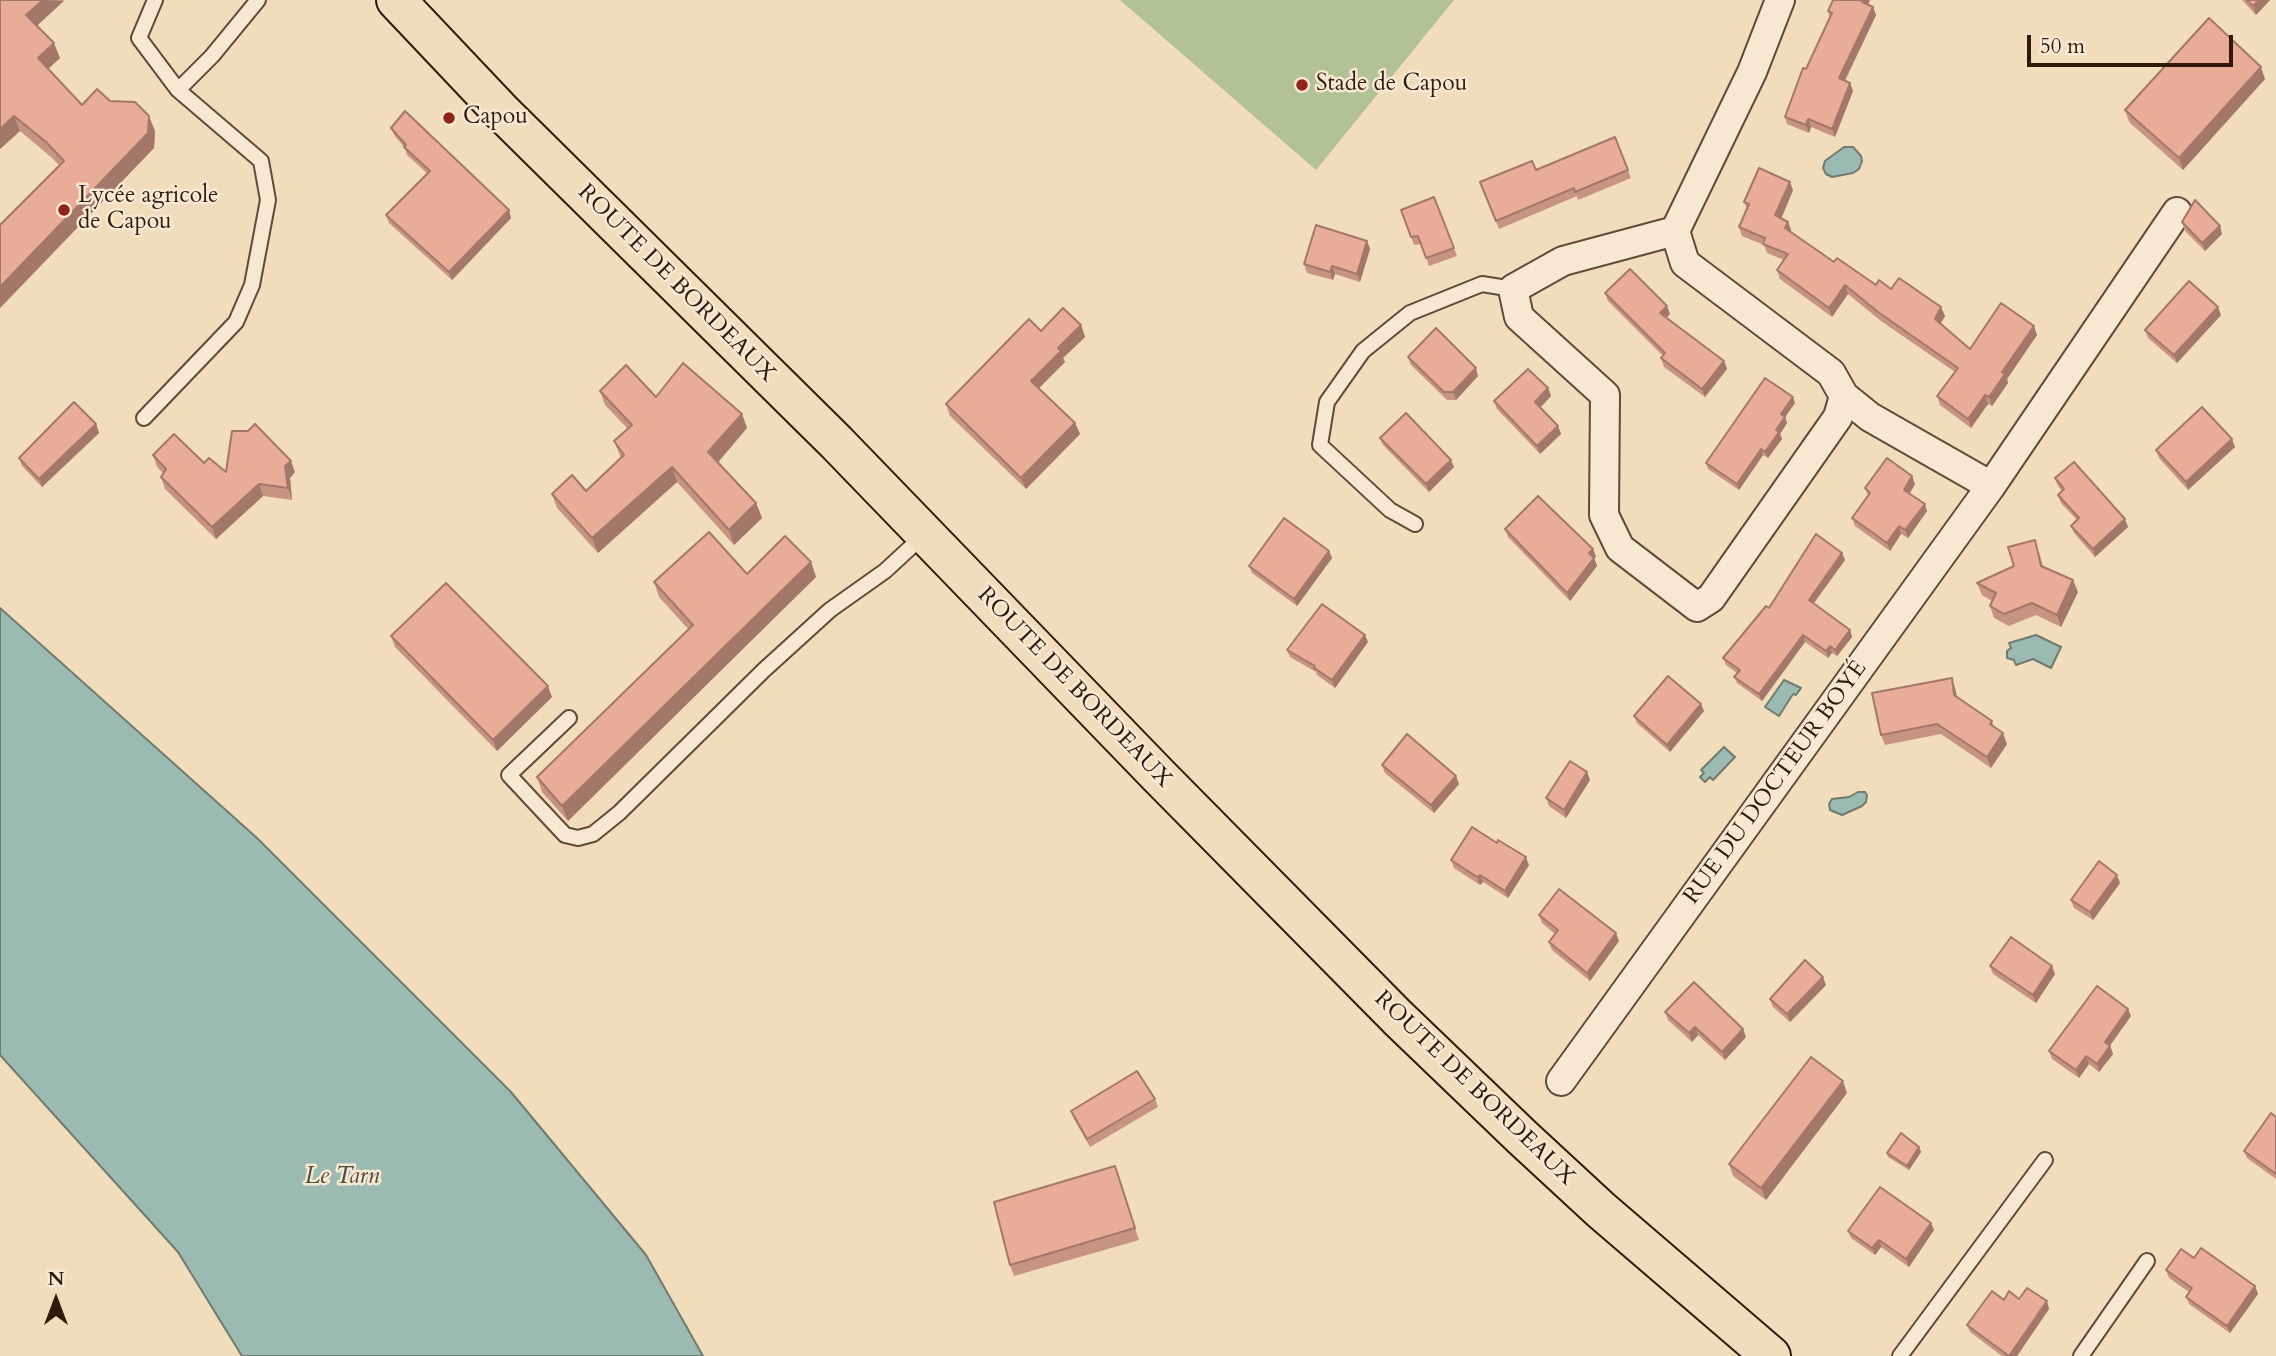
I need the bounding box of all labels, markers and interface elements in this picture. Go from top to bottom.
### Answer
scale bar [2031,21,2238,65]
text: 50 m [2040,32,2085,61]
place label: Stade de Capou [1316,71,1467,99]
marker: Stade de Capou [1294,77,1310,93]
place label: Capou [463,104,528,132]
marker: Capou [441,110,457,126]
street label: ROUTE DE BORDEAUX [571,179,781,389]
place label: Lycée agricole de Capou [78,183,219,237]
marker: Lycée agricole de Capou [56,202,72,218]
street label: ROUTE DE BORDEAUX [971,582,1177,794]
street label: RUE DU DOCTEUR BOYÉ [1679,656,1873,910]
street label: ROUTE DE BORDEAUX [1368,986,1580,1192]
water label: Le Tarn [305,1163,379,1191]
north arrow [21,1265,91,1335]
text: N [48,1266,64,1292]

